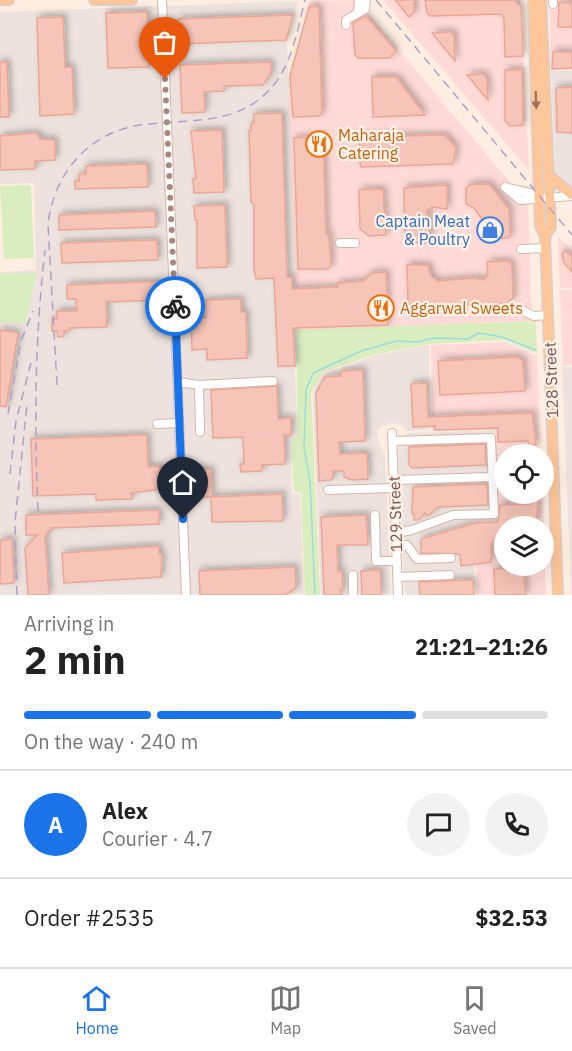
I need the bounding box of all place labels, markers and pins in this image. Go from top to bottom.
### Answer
pin [139,17,190,79]
place label: Maharaja Catering [338,125,405,163]
restaurant icon: Maharaja Catering [304,129,334,159]
place label: Captain Meat & Poultry [375,211,470,249]
shop icon: Captain Meat & Poultry [475,215,505,245]
restaurant icon: Aggarwal Sweets [366,293,396,323]
place label: Aggarwal Sweets [400,298,523,318]
pin [157,457,208,519]

